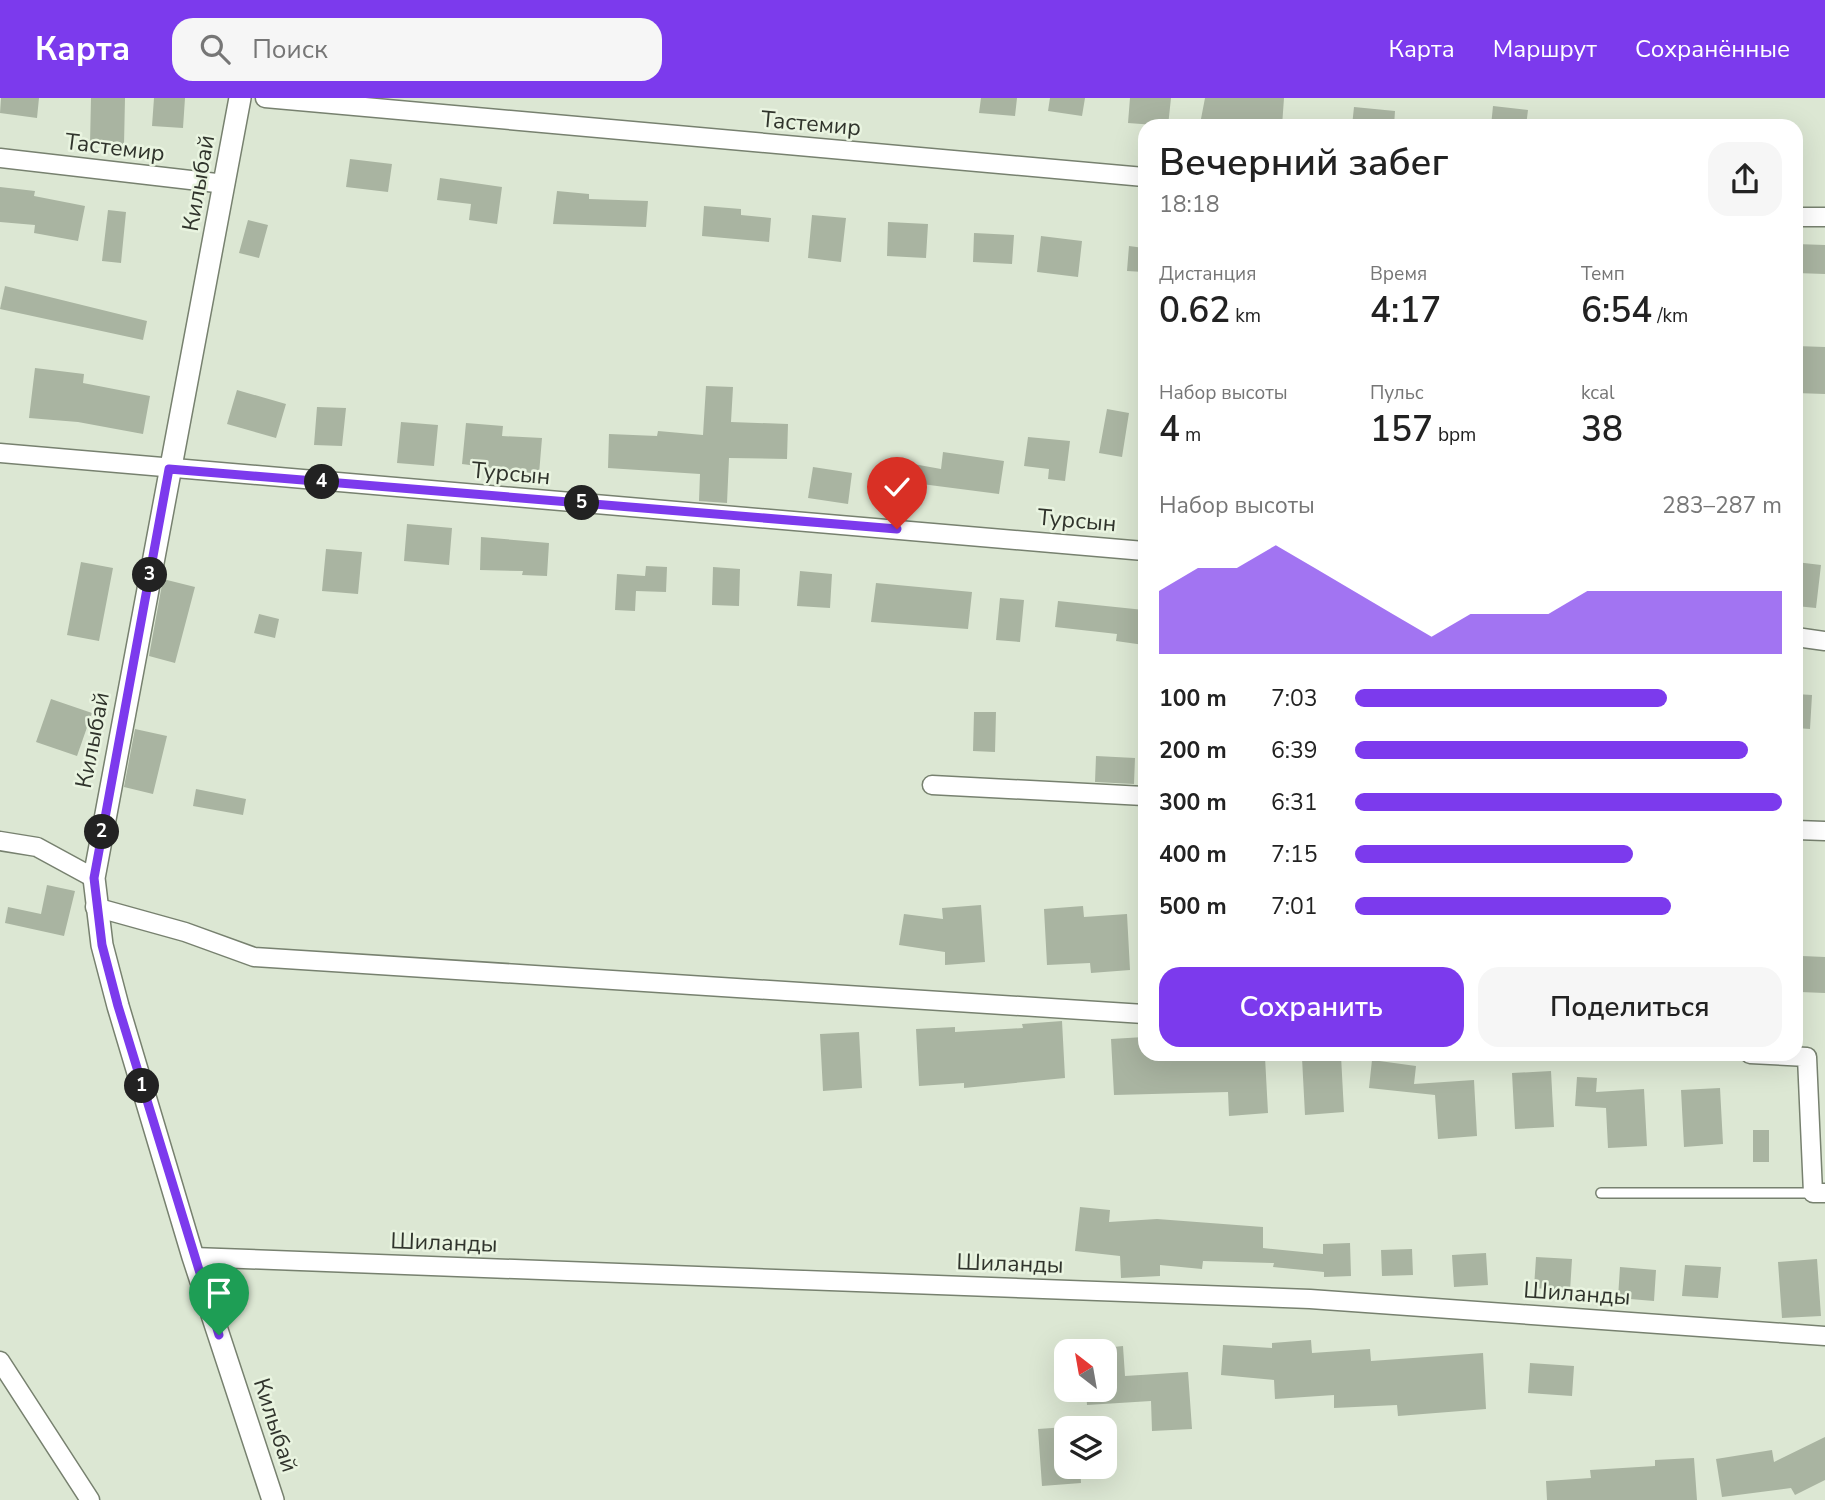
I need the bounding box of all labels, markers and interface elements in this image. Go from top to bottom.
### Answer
search box [172,18,662,81]
text: Карта [35,27,130,72]
icon: search [196,30,234,68]
text: Поиск [252,32,328,67]
text: Карта [1389,33,1455,65]
text: Маршрут [1493,33,1597,65]
text: Сохранённые [1635,33,1790,65]
street label: Тастемир [760,104,862,143]
street label: Тастемир [63,126,167,169]
street label: Килыбай [175,133,222,234]
text: Вечерний забег [1159,137,1448,188]
button: share [1708,142,1782,216]
text: 18:18 [1159,189,1219,220]
text: Дистанция [1159,261,1256,287]
text: Время [1370,261,1427,287]
text: Темп [1581,261,1625,287]
text: 0.62 [1159,287,1230,334]
text: 4:17 [1370,287,1441,334]
text: 6:54 [1581,287,1652,334]
text: km [1230,303,1261,329]
text: /km [1652,303,1688,329]
text: Набор высоты [1159,380,1288,406]
text: Пульс [1370,380,1424,406]
text: kcal [1581,380,1615,406]
text: 4 [1159,406,1180,453]
text: 157 [1370,406,1433,453]
text: 38 [1581,406,1623,453]
text: m [1180,422,1201,448]
text: bpm [1433,422,1476,448]
street label: Турсын [470,455,552,492]
pin [867,457,927,529]
pin: 4 [304,464,340,500]
text: 4 [316,468,327,494]
icon: check [878,468,916,506]
pin: 5 [564,486,600,520]
text: 5 [576,489,587,515]
text: Набор высоты [1159,490,1315,521]
text: 283–287 m [1662,490,1782,521]
street label: Турсын [1036,502,1118,539]
pin: 3 [132,558,168,592]
text: 3 [144,561,155,587]
text: 100 m [1159,683,1227,714]
text: 7:03 [1271,683,1318,714]
street label: Килыбай [68,690,117,791]
text: 200 m [1159,735,1227,766]
text: 6:39 [1271,735,1318,766]
text: 300 m [1159,787,1227,818]
text: 6:31 [1271,787,1318,818]
pin: 2 [84,814,119,850]
text: 2 [96,818,107,844]
text: 400 m [1159,839,1227,870]
text: 7:15 [1271,839,1318,870]
text: 500 m [1159,891,1227,922]
text: 7:01 [1271,891,1318,922]
button: Сохранить [1159,967,1464,1047]
button: Поделиться [1478,967,1782,1047]
pin: 1 [124,1068,160,1104]
text: 1 [136,1072,147,1098]
street label: Шиланды [390,1225,498,1260]
street label: Шиланды [956,1246,1064,1281]
pin [189,1263,249,1335]
icon: arrive [200,1274,238,1312]
street label: Шиланды [1522,1274,1632,1313]
north arrow [1054,1339,1116,1402]
map controls [1054,1339,1117,1479]
street label: Килыбай [246,1374,305,1476]
button: layers [1054,1416,1117,1479]

